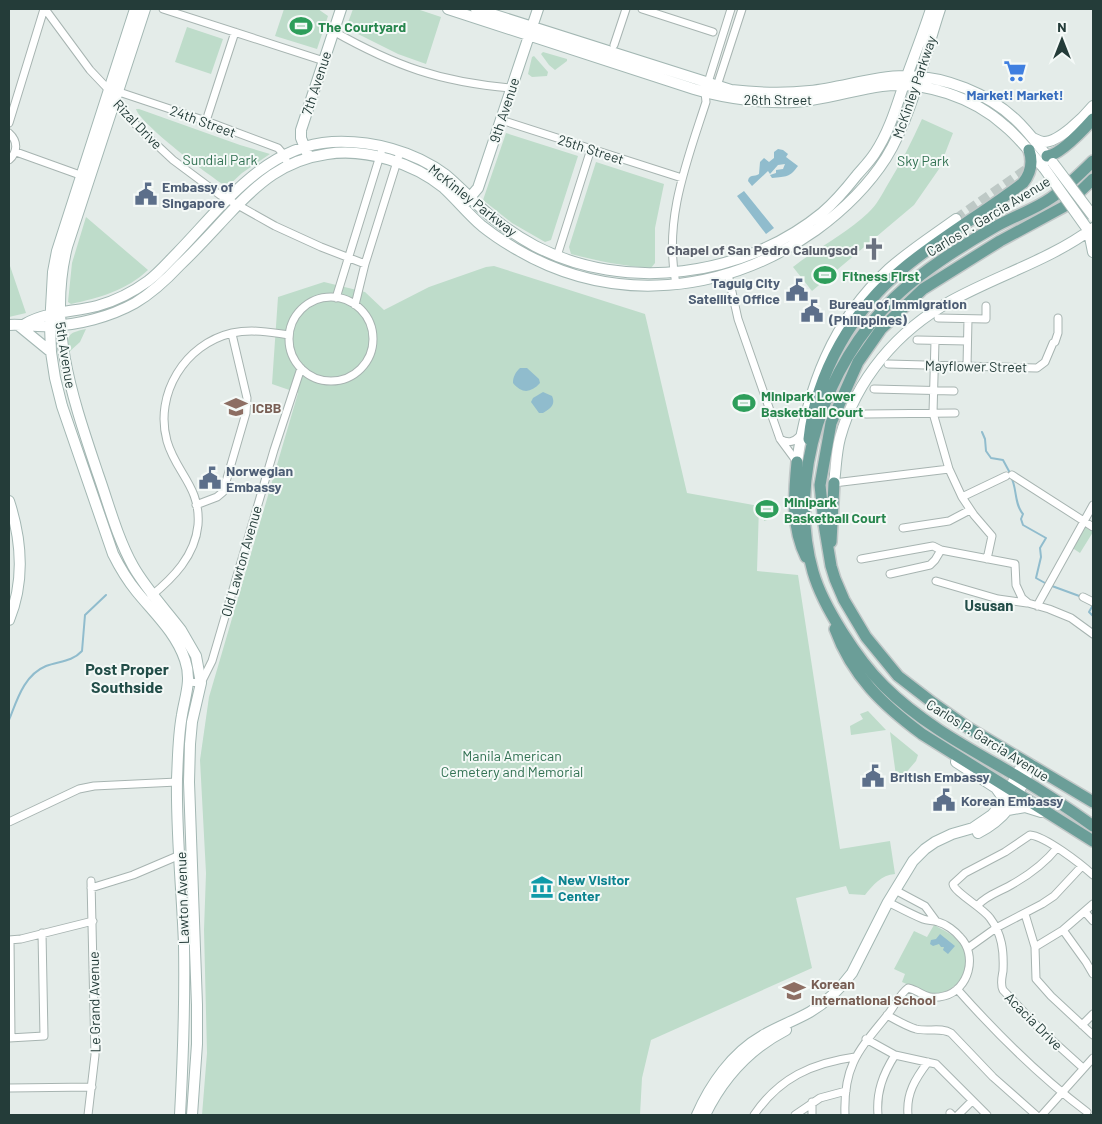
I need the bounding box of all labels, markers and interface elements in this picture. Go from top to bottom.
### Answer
sports icon: The Courtyard [288,13,314,39]
north arrow [1037,15,1087,65]
place label: The Courtyard [318,18,406,35]
text: N [1057,18,1067,35]
street label: McKinley Parkway [888,33,940,141]
street label: 7th Avenue [298,49,334,117]
supermarket icon: Market! Market! [1002,58,1028,84]
street label: 9th Avenue [486,75,522,145]
place label: Market! Market! [966,86,1064,103]
street label: 26th Street [744,91,812,108]
street label: Rizal Drive [110,96,166,152]
street label: 24th Street [168,101,238,141]
street label: 25th Street [556,130,626,168]
park label: Sundial Park [182,151,258,168]
park label: Sky Park [897,152,949,169]
street label: McKinley Parkway [425,160,521,240]
street label: Carlos P. Garcia Avenue [923,172,1053,260]
place label: Embassy of Singapore [162,178,234,211]
public building icon: Embassy of Singapore [133,181,159,207]
church icon: Chapel of San Pedro Calungsod [861,236,887,262]
place label: Chapel of San Pedro Calungsod [666,241,858,258]
sports icon: Fitness First [812,262,838,288]
place label: Fitness First [842,267,920,284]
place label: Taguig City Satellite Office [688,274,780,307]
public building icon: Taguig City Satellite Office [784,277,810,303]
place label: Bureau of Immigration (Philippines) [828,295,967,328]
public building icon: Bureau of Immigration (Philippines) [799,298,825,324]
street label: 5th Avenue [52,321,80,389]
street label: Mayflower Street [925,357,1027,375]
place label: Minipark Lower Basketball Court [761,387,863,420]
sports icon: Minipark Lower Basketball Court [731,390,757,416]
school or university icon: ICBB [223,394,249,420]
place label: ICBB [252,399,282,416]
place label: Norwegian Embassy [226,462,293,495]
public building icon: Norwegian Embassy [197,465,223,491]
place label: Minipark Basketball Court [784,493,886,526]
sports icon: Minipark Basketball Court [754,496,780,522]
street label: Old Lawton Avenue [217,503,265,619]
district label: Ususan [965,596,1013,614]
district label: Post Proper Southside [85,659,169,696]
street label: Carlos P. Garcia Avenue [924,695,1052,785]
park label: Manila American Cemetery and Memorial [441,747,583,780]
public building icon: British Embassy [860,763,886,789]
place label: British Embassy [890,768,990,785]
public building icon: Korean Embassy [931,787,957,813]
place label: Korean Embassy [961,792,1063,809]
street label: Lawton Avenue [172,851,192,945]
place label: New Visitor Center [558,871,630,904]
museum icon: New Visitor Center [529,874,555,900]
street label: Le Grand Avenue [85,951,103,1053]
place label: Korean International School [811,975,936,1008]
school or university icon: Korean International School [781,978,807,1004]
street label: Acacia Drive [1002,989,1066,1053]

